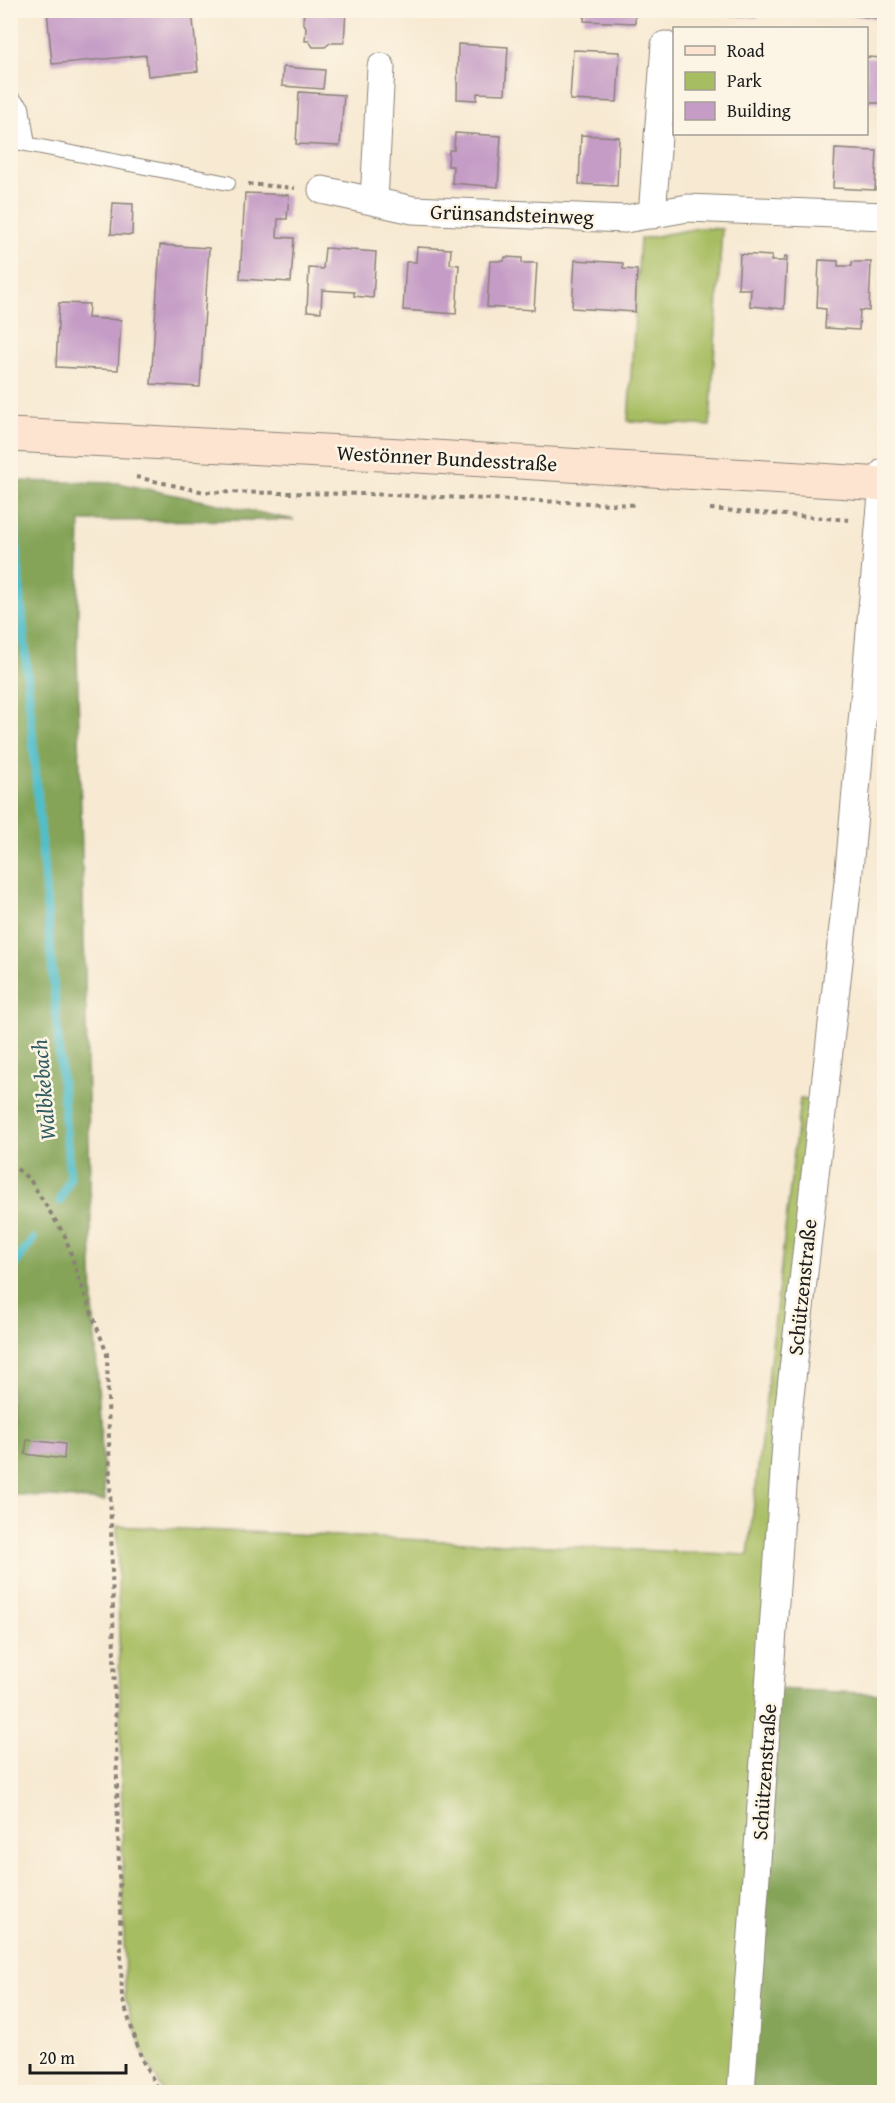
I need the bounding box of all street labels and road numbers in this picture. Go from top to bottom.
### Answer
street label: Grünsandsteinweg [430,196,595,232]
street label: Westönner Bundesstraße [336,437,558,479]
street label: Schützenstraße [779,1217,825,1357]
street label: Schützenstraße [744,1702,784,1841]

